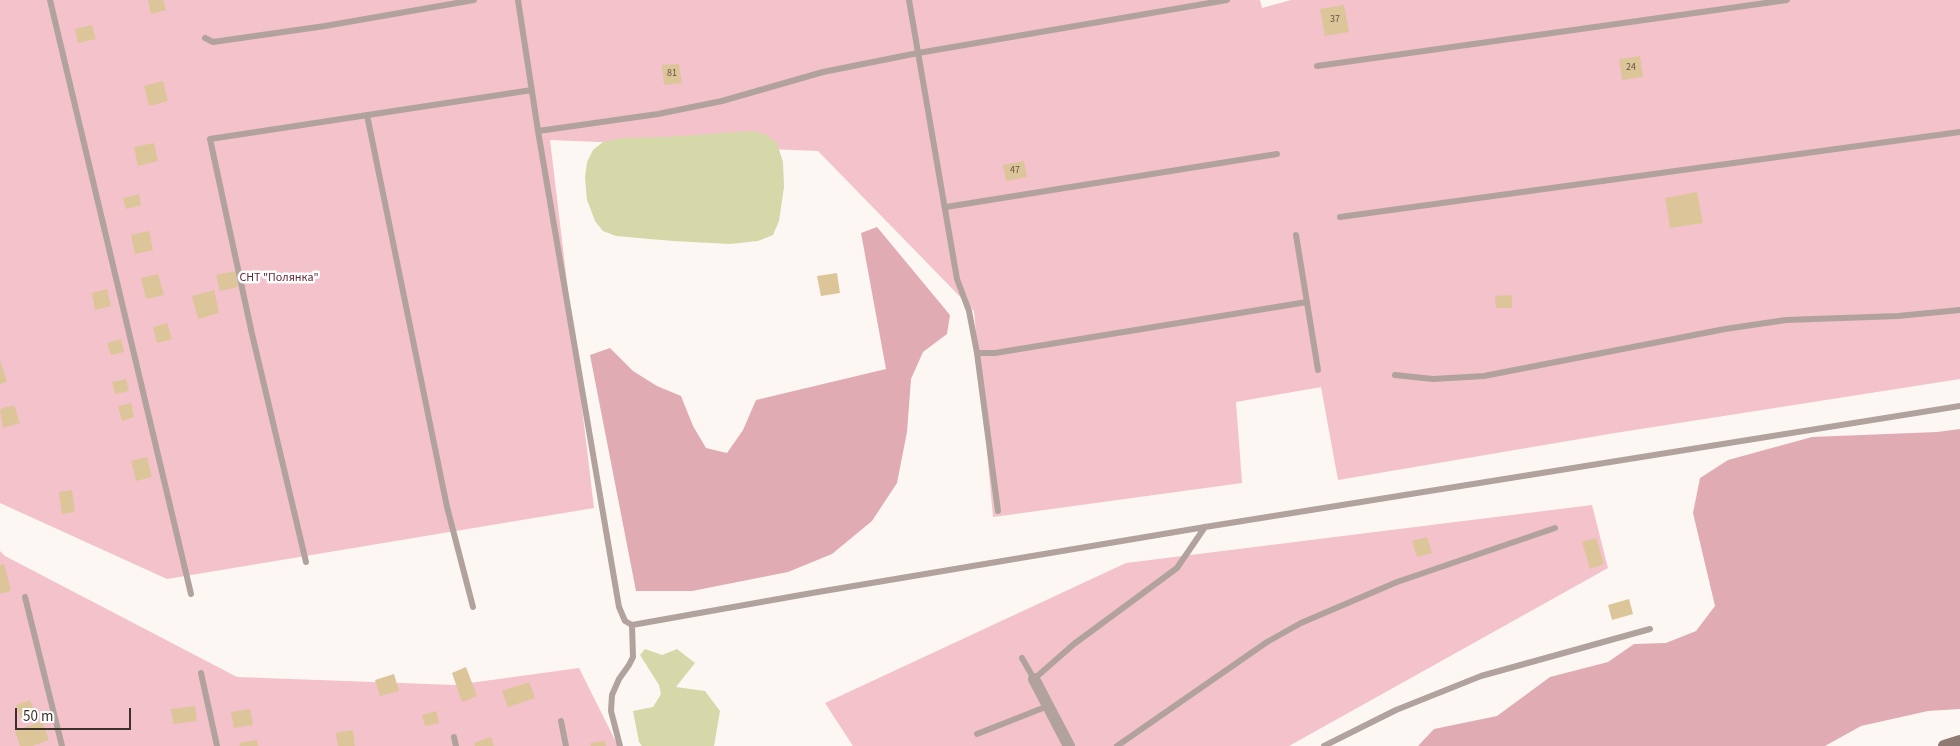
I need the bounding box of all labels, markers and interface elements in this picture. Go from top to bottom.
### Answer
house number: 37 [1330,14,1340,26]
house number: 24 [1626,62,1636,74]
house number: 81 [667,68,677,80]
house number: 47 [1010,165,1020,177]
park label: СНТ "Полянка" [239,271,319,285]
scale bar [18,698,134,730]
text: 50 m [23,706,53,727]

